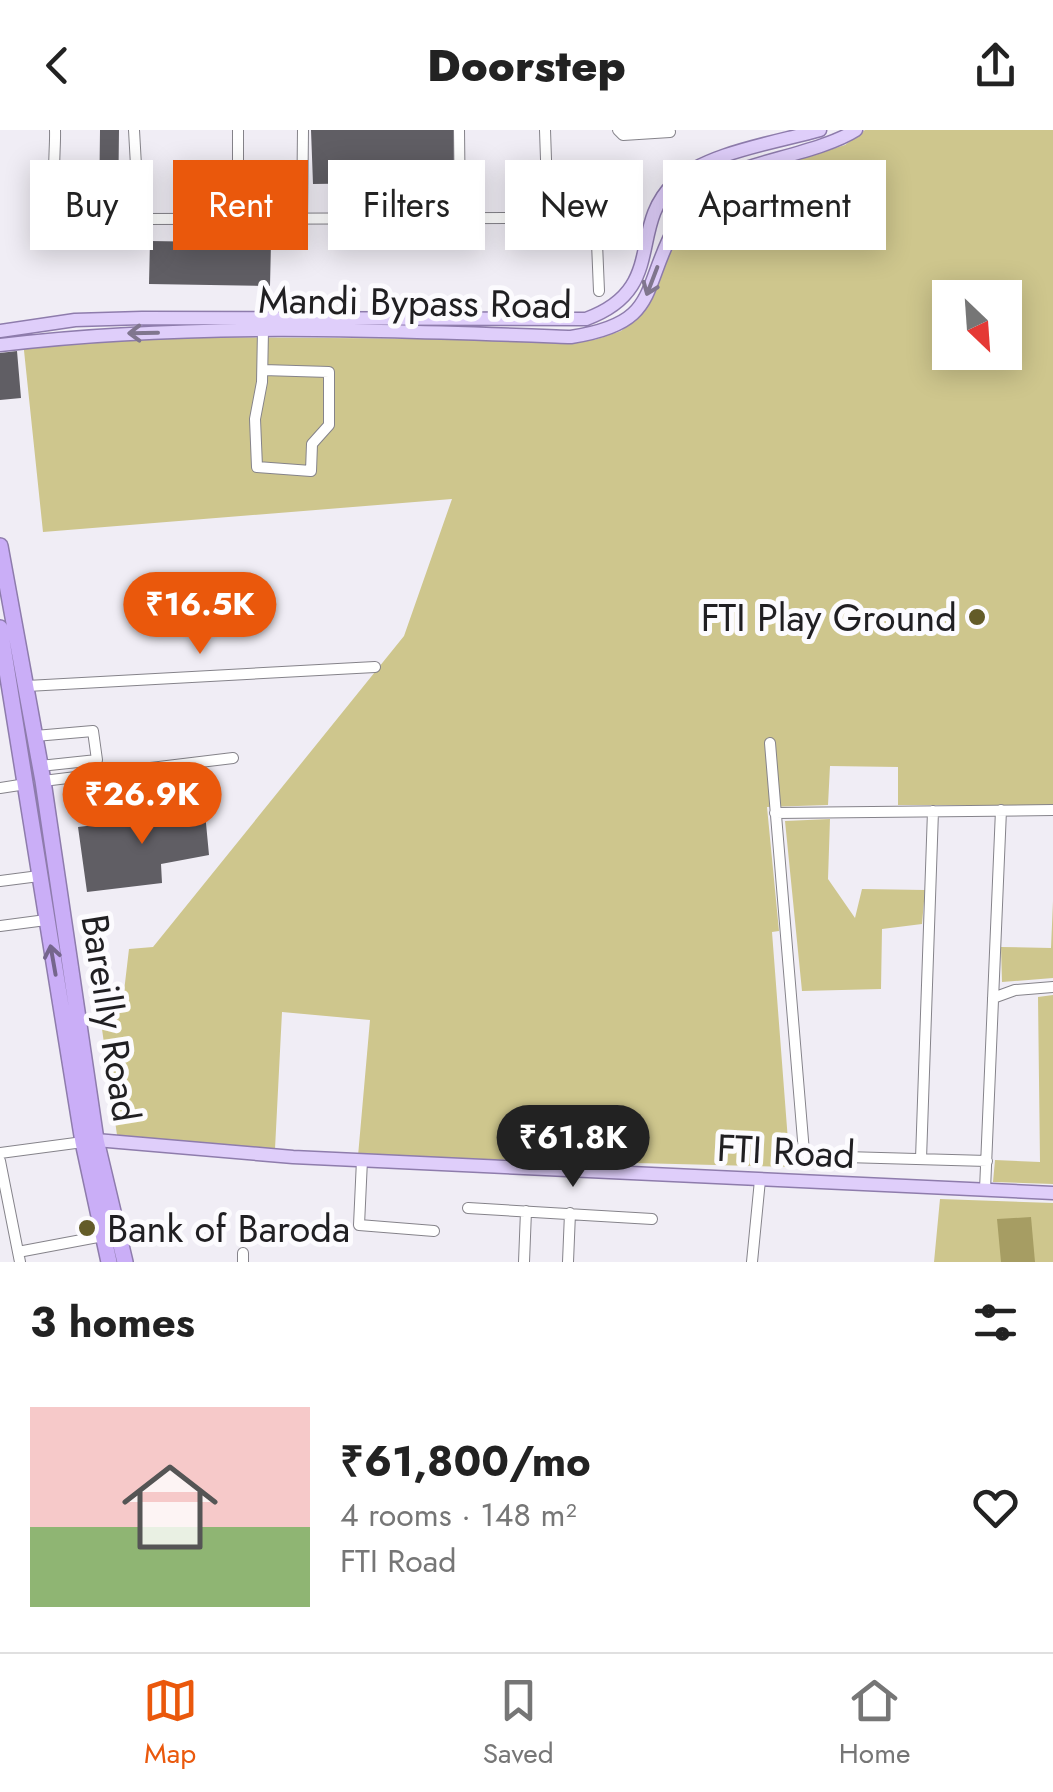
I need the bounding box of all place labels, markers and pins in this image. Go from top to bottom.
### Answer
pin: ₹16.5K [119,572,281,657]
place label: FTI Play Ground [701,590,957,645]
marker: FTI Play Ground [966,606,988,628]
pin: ₹26.9K [61,762,223,847]
pin: ₹61.8K [492,1105,654,1190]
place label: Bank of Baroda [107,1201,350,1256]
marker: Bank of Baroda [76,1217,98,1239]

